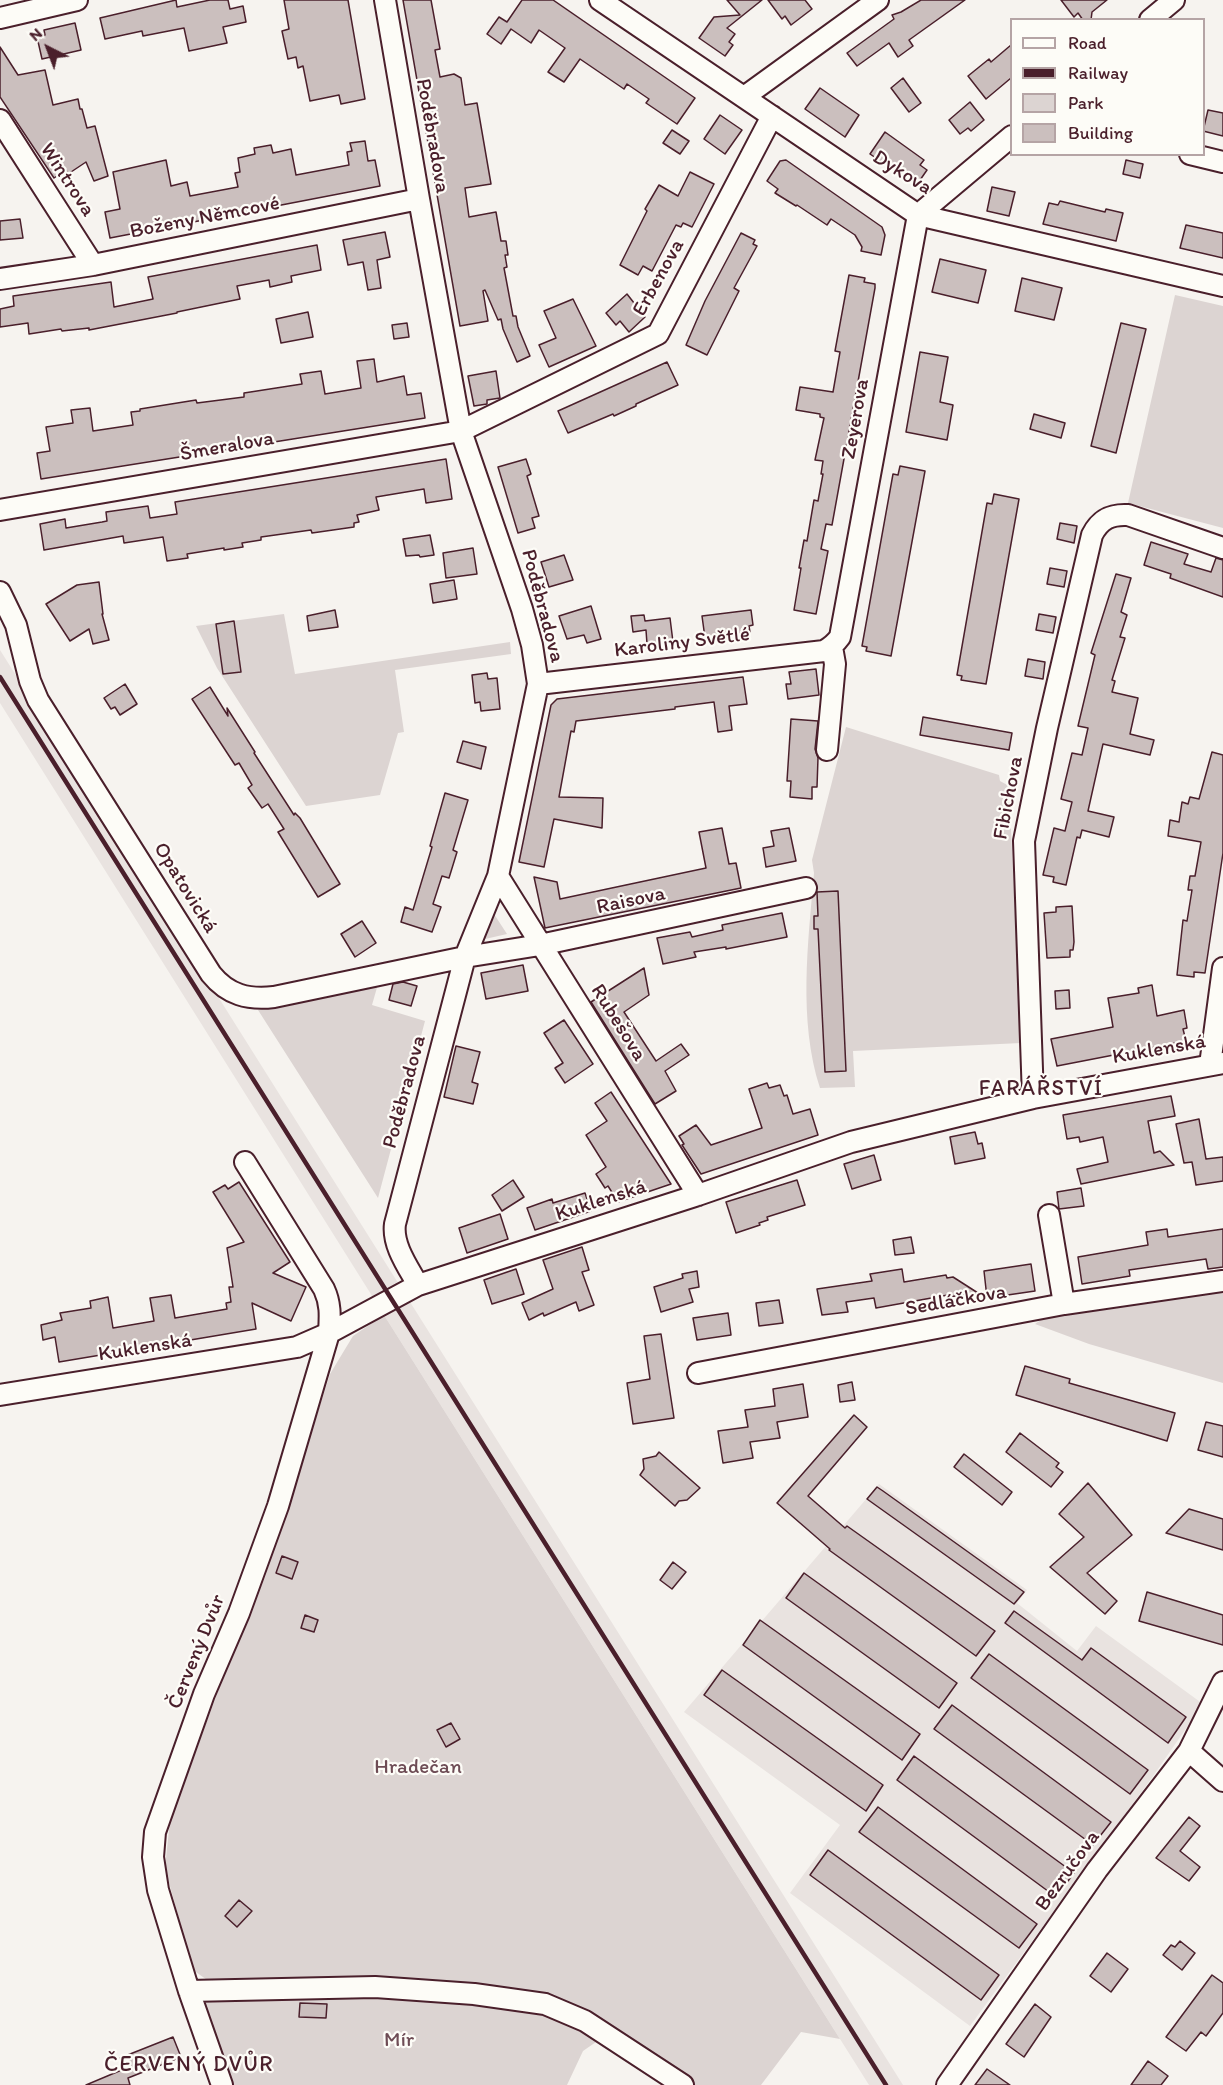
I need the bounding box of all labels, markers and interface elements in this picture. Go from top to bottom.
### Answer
north arrow [18,18,78,78]
legend [1010,18,1205,156]
text: N [25,24,46,45]
text: Road [1068,32,1107,54]
text: Railway [1068,62,1128,84]
street label: Poděbradova [409,77,455,195]
text: Park [1068,92,1103,114]
text: Building [1068,122,1133,144]
street label: Wintrova [34,138,100,222]
street label: Dykova [868,145,936,201]
street label: Boženy Němcové [128,191,282,245]
street label: Erbenova [628,235,690,321]
street label: Zeyerova [837,377,875,461]
street label: Šmeralova [178,426,276,468]
street label: Poděbradova [515,547,569,665]
street label: Karoliny Světlé [613,622,751,664]
street label: Fibichova [989,754,1029,842]
street label: Opatovická [147,838,223,938]
street label: Raisova [594,881,668,921]
street label: Rubešova [585,980,651,1066]
street label: Kuklenská [1110,1029,1208,1071]
street label: Poděbradova [378,1033,432,1151]
district label: FARÁŘSTVÍ [978,1076,1104,1102]
street label: Kuklenská [552,1174,650,1228]
street label: Sedláčkova [903,1280,1009,1322]
street label: Kuklenská [96,1328,194,1368]
street label: Červený Dvůr [163,1591,231,1713]
park label: Hradečan [374,1755,462,1781]
street label: Bezručova [1030,1826,1106,1916]
park label: Mír [384,2028,414,2054]
district label: ČERVENÝ DVŮR [104,2052,274,2078]

